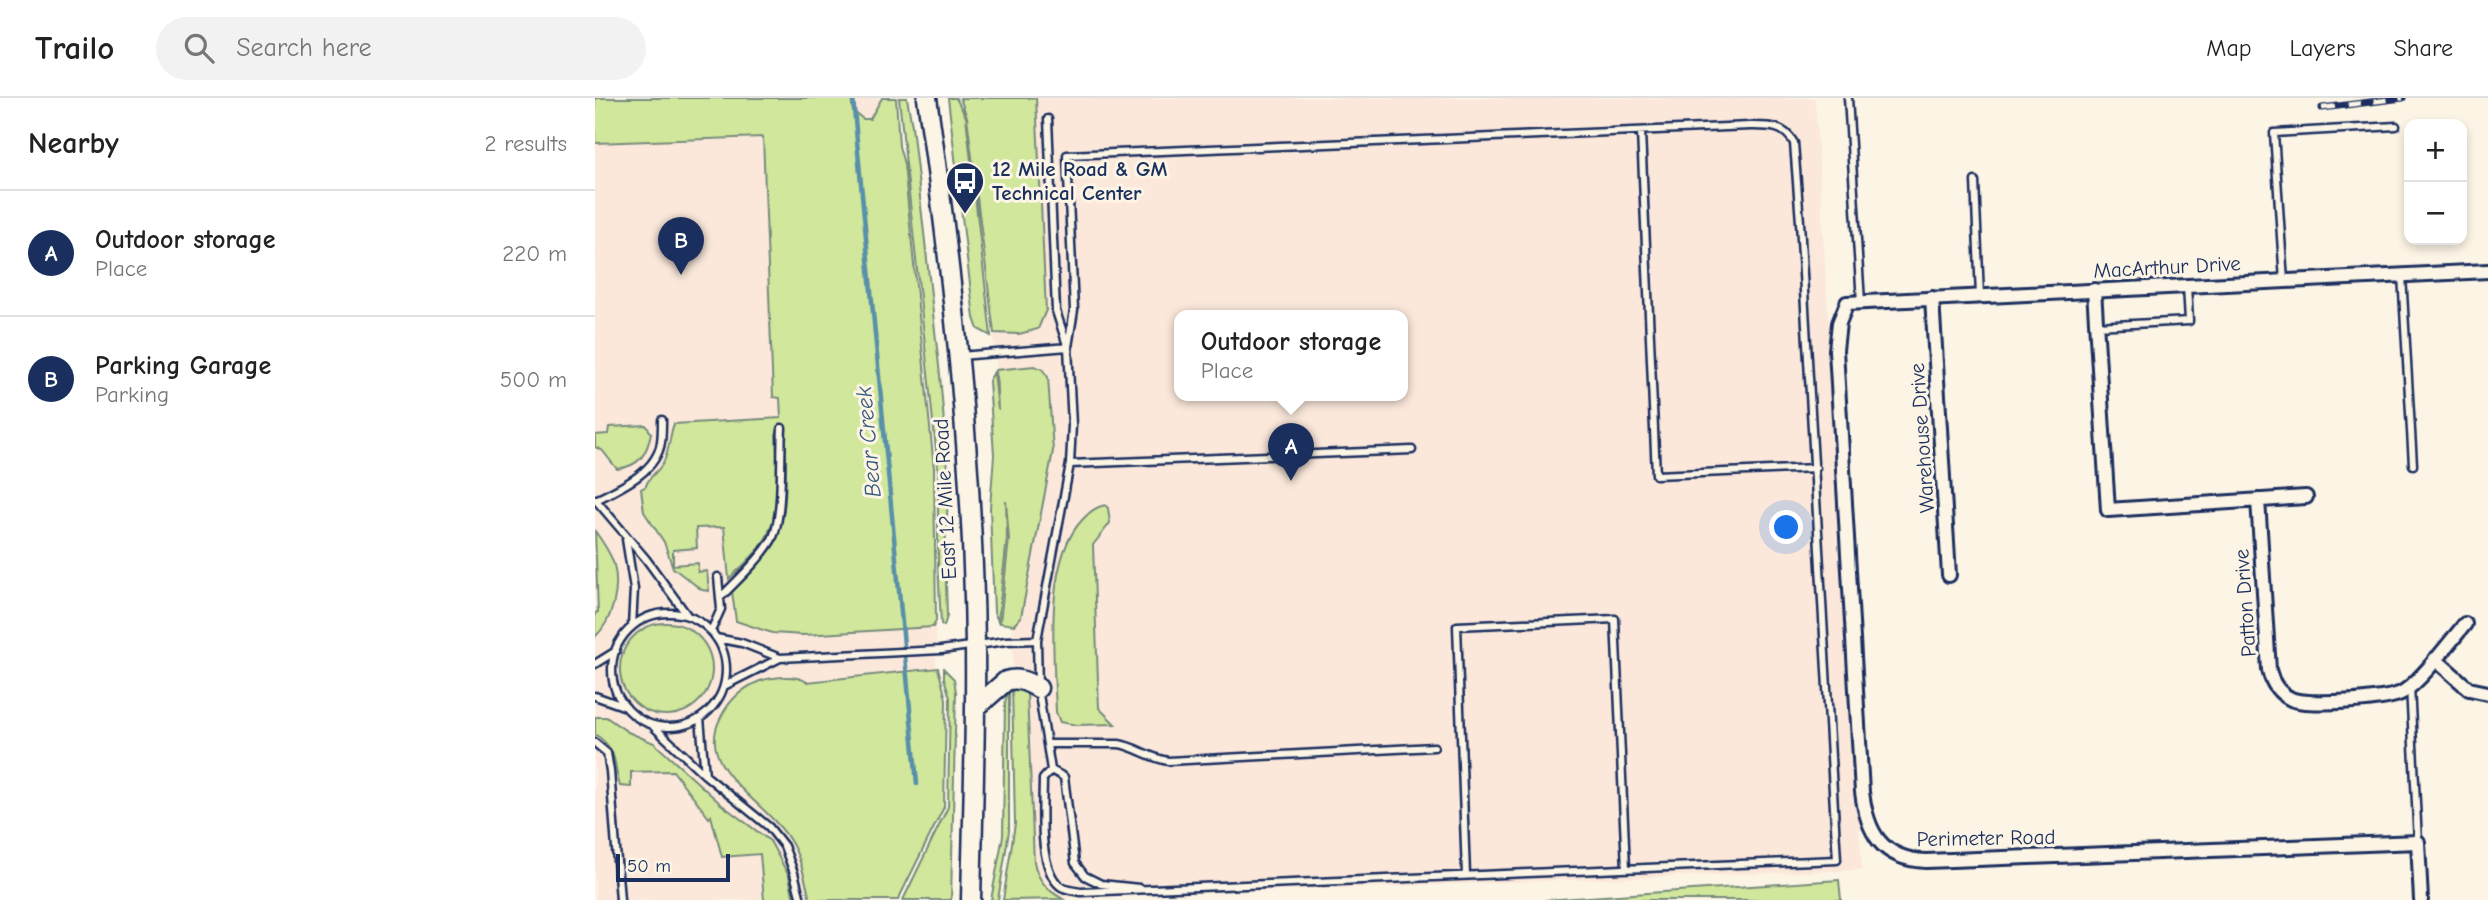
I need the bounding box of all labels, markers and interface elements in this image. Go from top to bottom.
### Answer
search box [156,17,646,80]
text: Trailo [35,29,114,67]
icon: search [180,29,218,67]
text: Search here [236,33,372,63]
text: Map [2206,34,2252,62]
text: Layers [2290,34,2355,62]
text: Share [2393,34,2453,62]
map controls [2404,119,2467,245]
button: + [2404,119,2467,182]
text: Nearby [28,126,119,161]
text: 2 results [485,130,567,157]
place label: 12 Mile Road & GM Technical Center [992,157,1168,205]
bus stop icon: 12 Mile Road & GM Technical Center [944,160,986,215]
button: − [2404,182,2467,245]
pin: B [658,217,704,275]
text: Outdoor storage [95,225,275,255]
text: A [45,240,57,267]
text: 220 m [502,240,567,267]
street label: MacArthur Drive [2093,251,2241,283]
text: Place [95,255,147,282]
popup [1174,310,1408,401]
text: Outdoor storage [1201,327,1381,357]
text: Parking Garage [95,351,271,381]
text: Place [1201,357,1253,384]
street label: Warehouse Drive [1905,362,1939,514]
text: B [44,366,58,393]
text: 500 m [500,366,567,393]
text: Parking [95,381,169,408]
water label: Bear Creek [850,385,887,499]
street label: East 12 Mile Road [929,418,961,580]
pin: A [1268,423,1314,481]
your location [1769,510,1803,544]
street label: Patton Drive [2229,548,2261,658]
street label: Perimeter Road [1916,825,2056,851]
scale bar [616,851,730,883]
text: 50 m [627,855,671,877]

